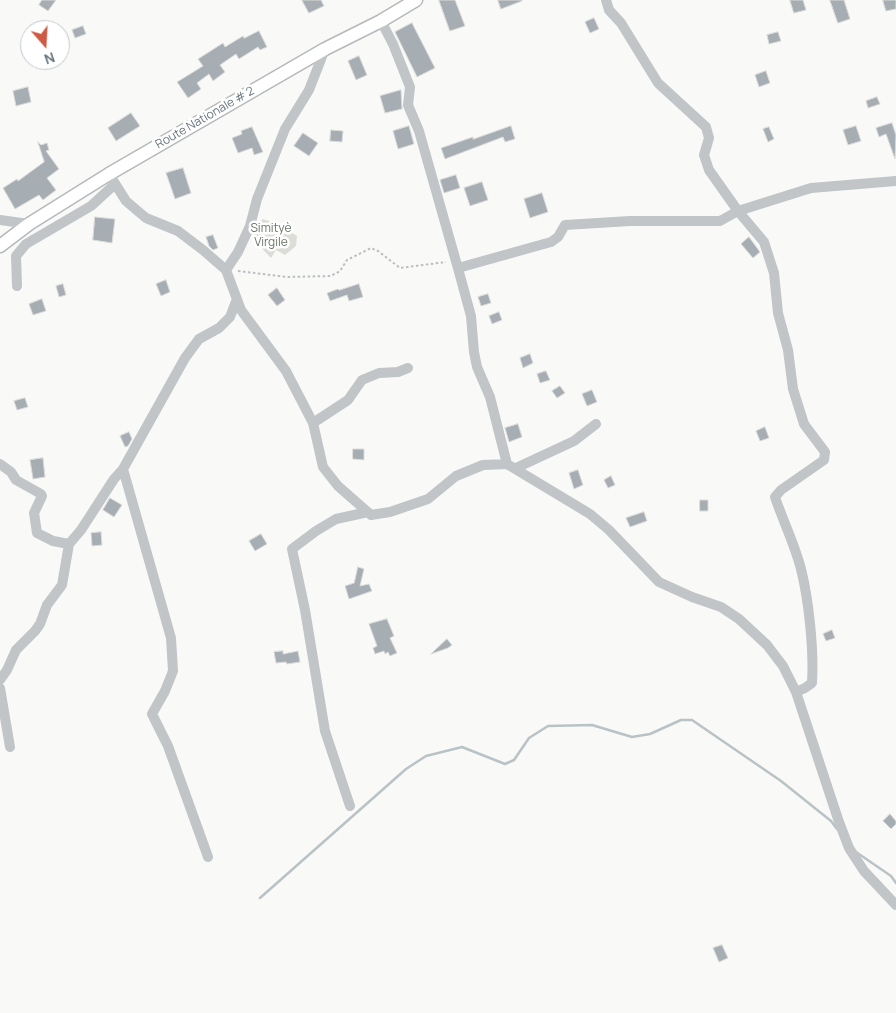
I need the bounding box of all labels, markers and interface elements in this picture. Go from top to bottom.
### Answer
north arrow [20,20,70,70]
text: N [42,48,58,69]
street label: Route Nationale # 2 [153,84,257,152]
park label: Simityè Virgile [250,222,292,250]

